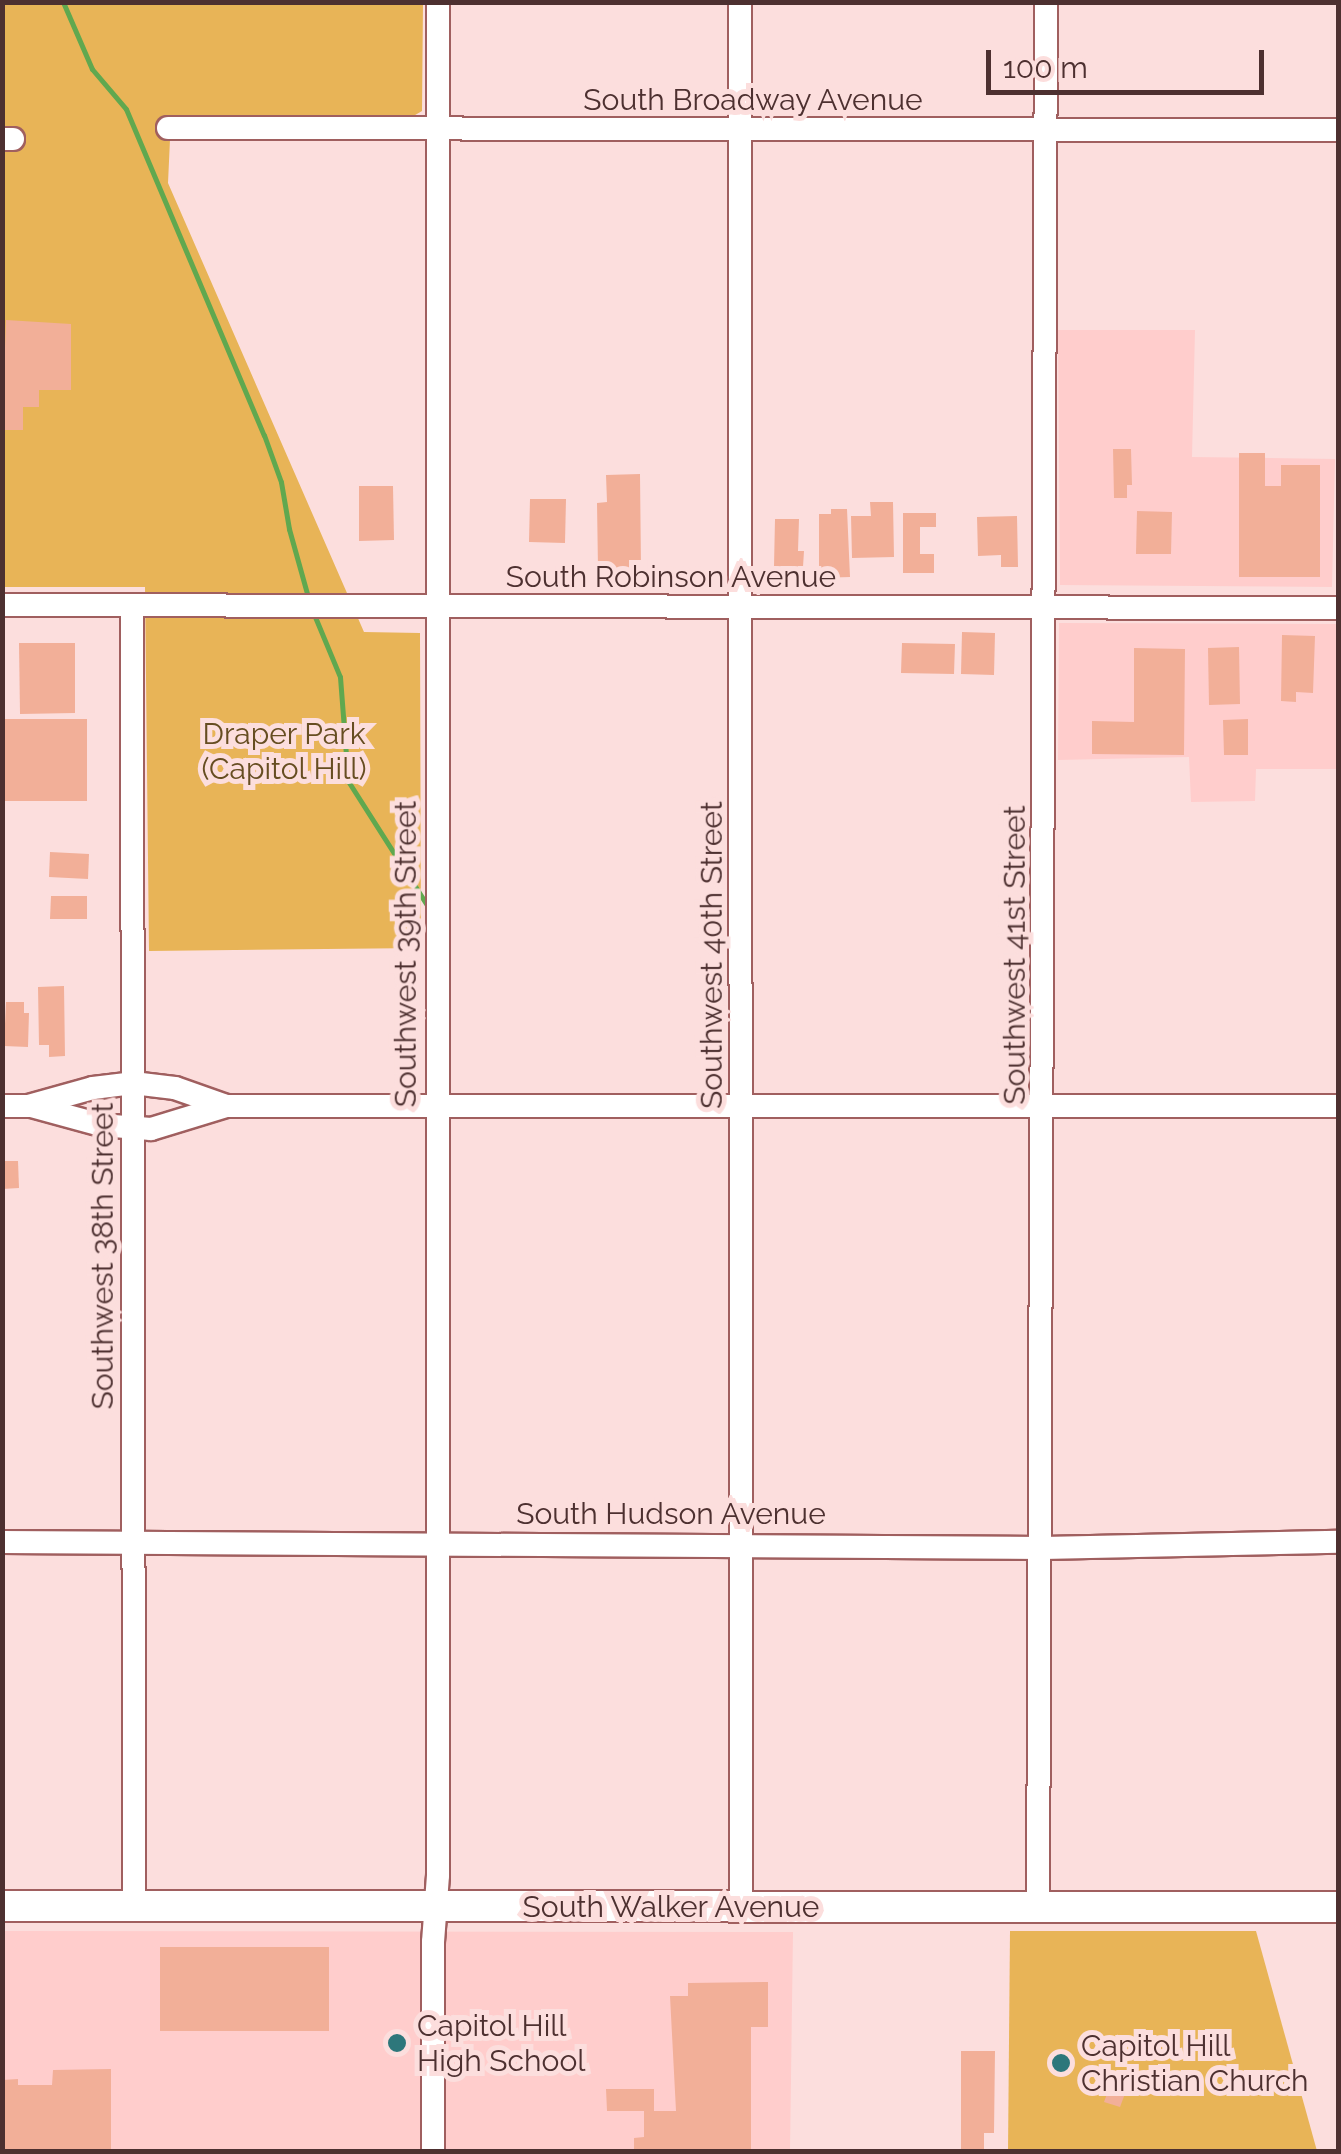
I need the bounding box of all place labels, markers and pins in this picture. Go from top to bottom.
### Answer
place label: Capitol Hill High School [417,2008,585,2078]
place label: Capitol Hill Christian Church [1081,2028,1309,2098]
marker: Capitol Hill High School [386,2032,408,2054]
marker: Capitol Hill Christian Church [1050,2052,1072,2074]

